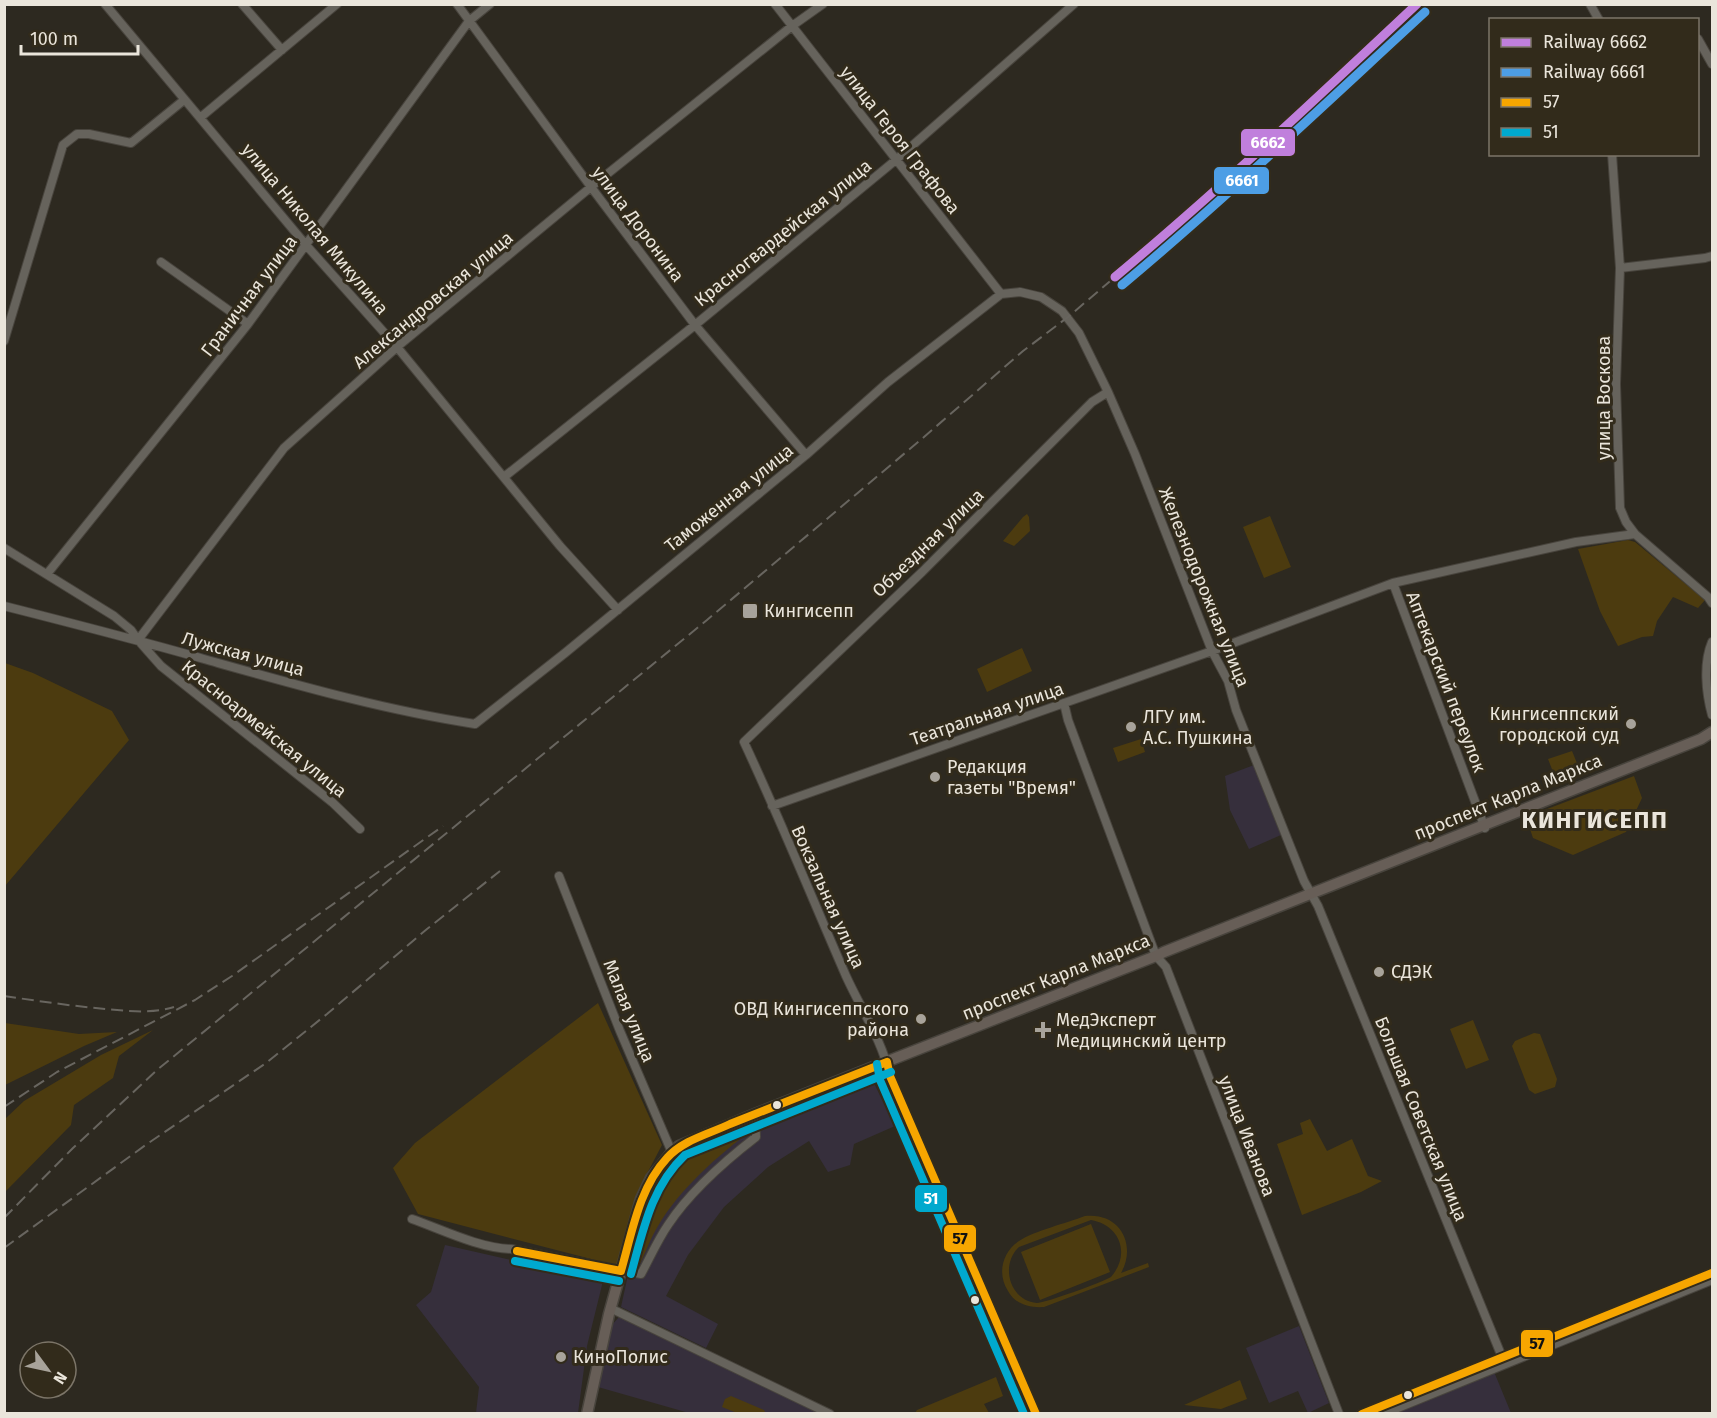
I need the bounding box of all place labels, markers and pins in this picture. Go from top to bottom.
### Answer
place label: Кингисепп [764,600,854,622]
marker: Кингисепп [741,602,759,620]
place label: Кингисеппский городской суд [1490,703,1619,746]
place label: ЛГУ им. А.С. Пушкина [1143,706,1252,749]
marker: Кингисеппский городской суд [1624,717,1638,731]
marker: ЛГУ им. А.С. Пушкина [1124,720,1138,734]
place label: Редакция газеты "Время" [947,756,1076,799]
marker: Редакция газеты "Время" [928,770,942,784]
place label: СДЭК [1391,961,1433,983]
marker: СДЭК [1372,965,1386,979]
place label: ОВД Кингисеппского района [734,998,909,1041]
place label: МедЭксперт Медицинский центр [1056,1009,1226,1052]
marker: ОВД Кингисеппского района [914,1012,928,1026]
marker: МедЭксперт Медицинский центр [1034,1021,1052,1039]
unlabelled marker [771,1099,783,1111]
unlabelled marker [969,1294,981,1306]
place label: КиноПолис [573,1346,668,1368]
marker: КиноПолис [554,1350,568,1364]
unlabelled marker [1402,1389,1414,1401]

